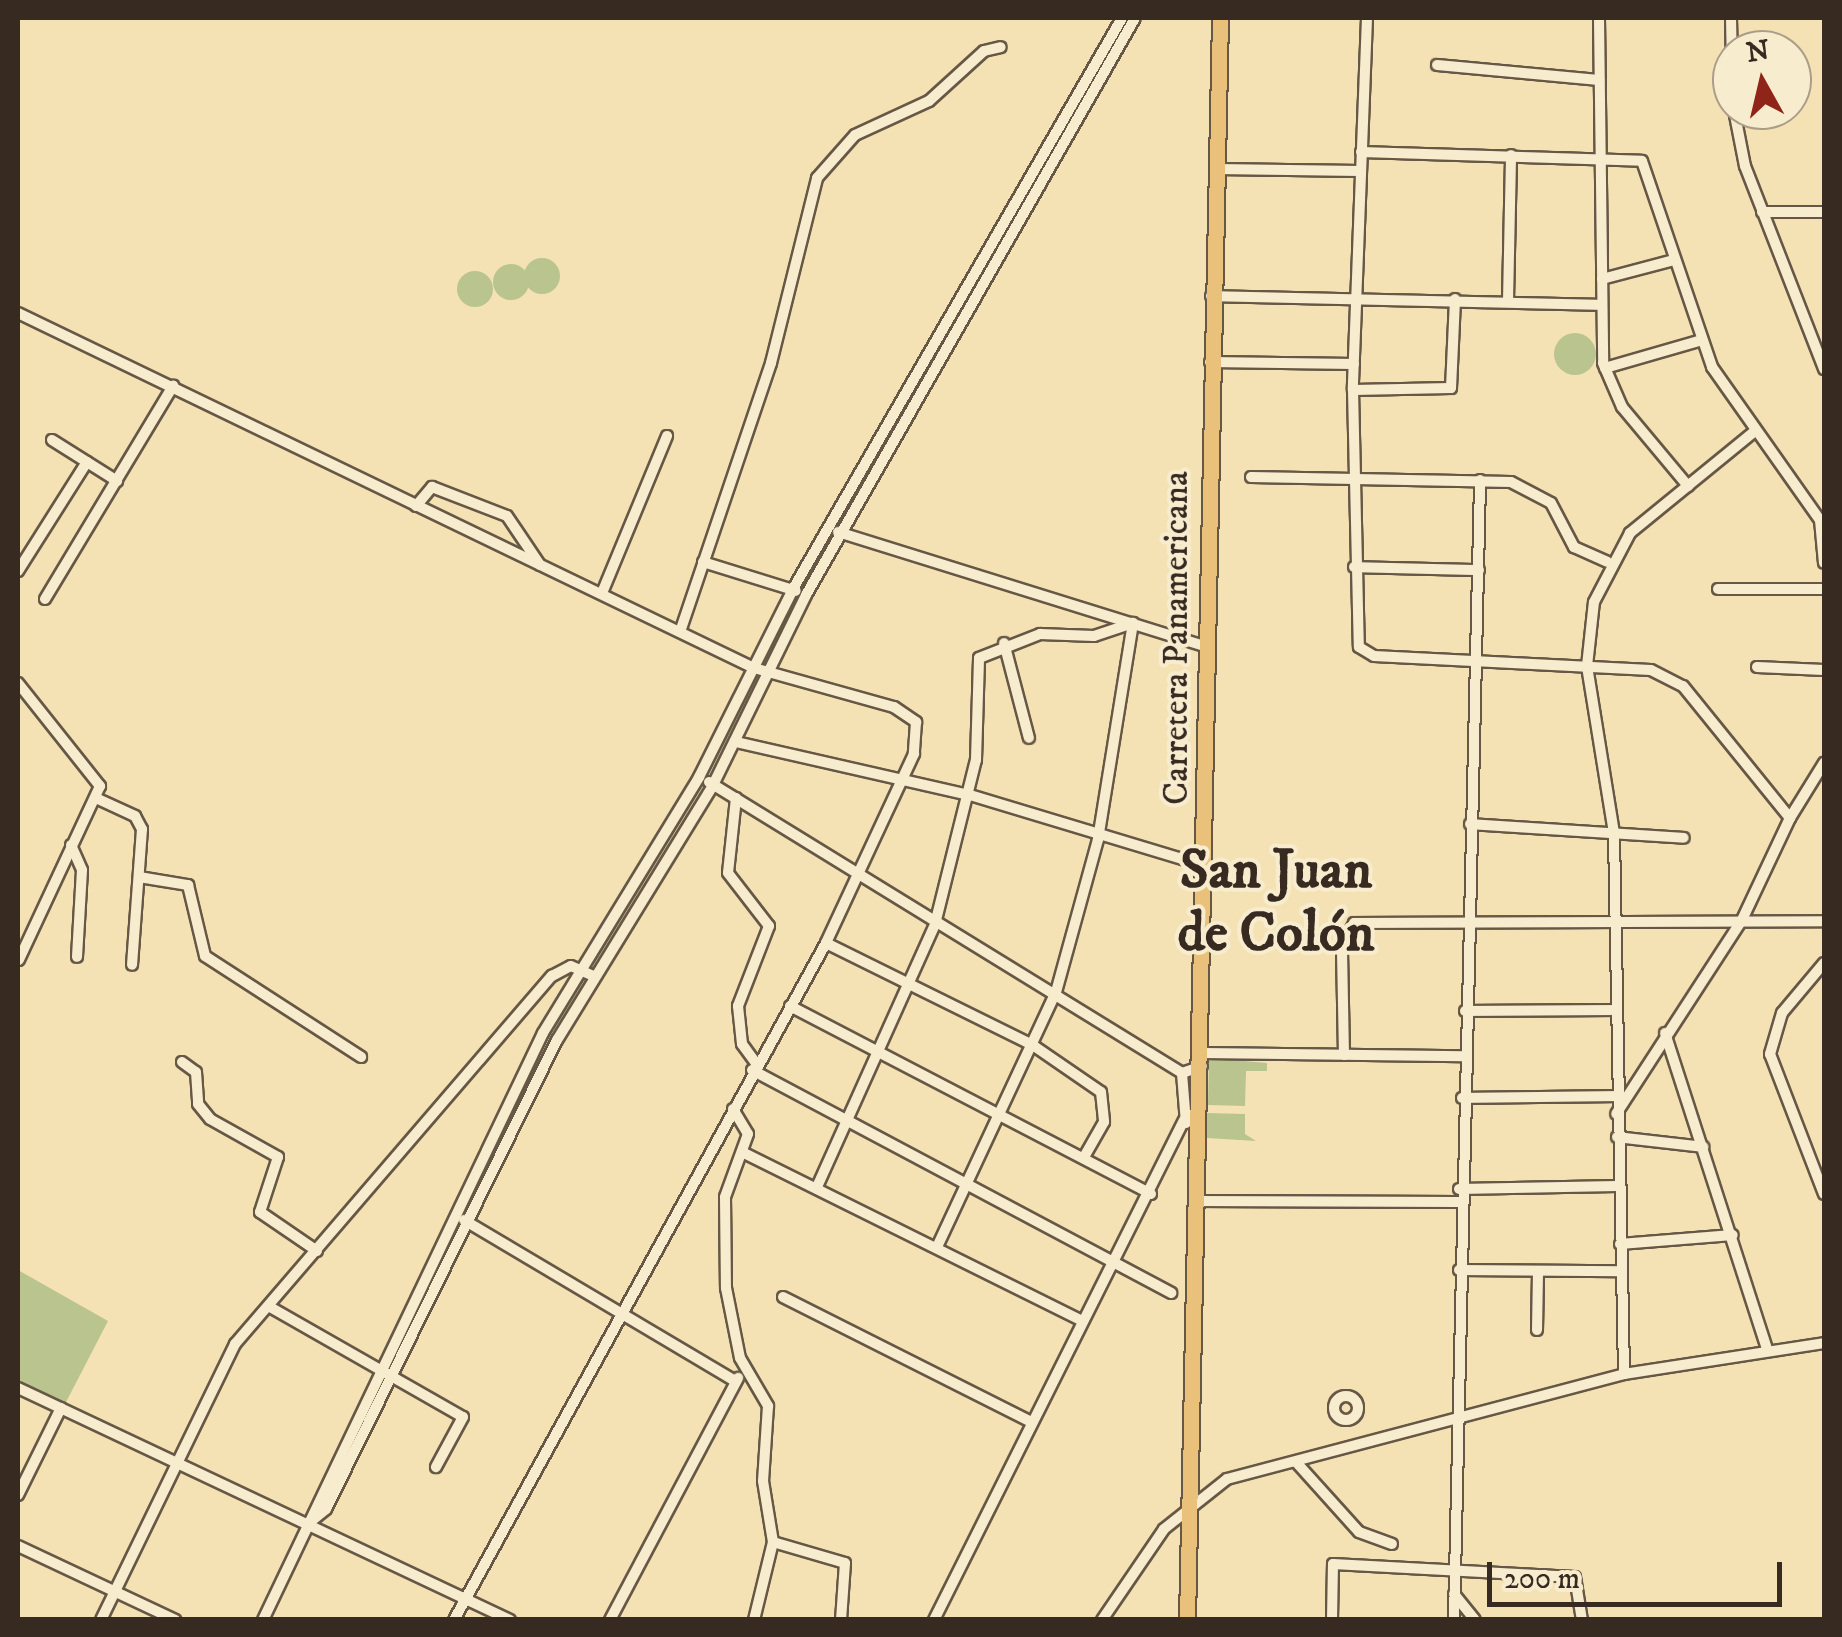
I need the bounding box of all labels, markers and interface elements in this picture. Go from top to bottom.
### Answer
north arrow [1712,30,1812,130]
text: N [1744,33,1772,71]
street label: Carretera Panamericana [1156,471,1198,805]
district label: San Juan de Colón [1178,838,1374,967]
scale bar [1492,1542,1787,1604]
text: 200 m [1504,1561,1580,1598]

